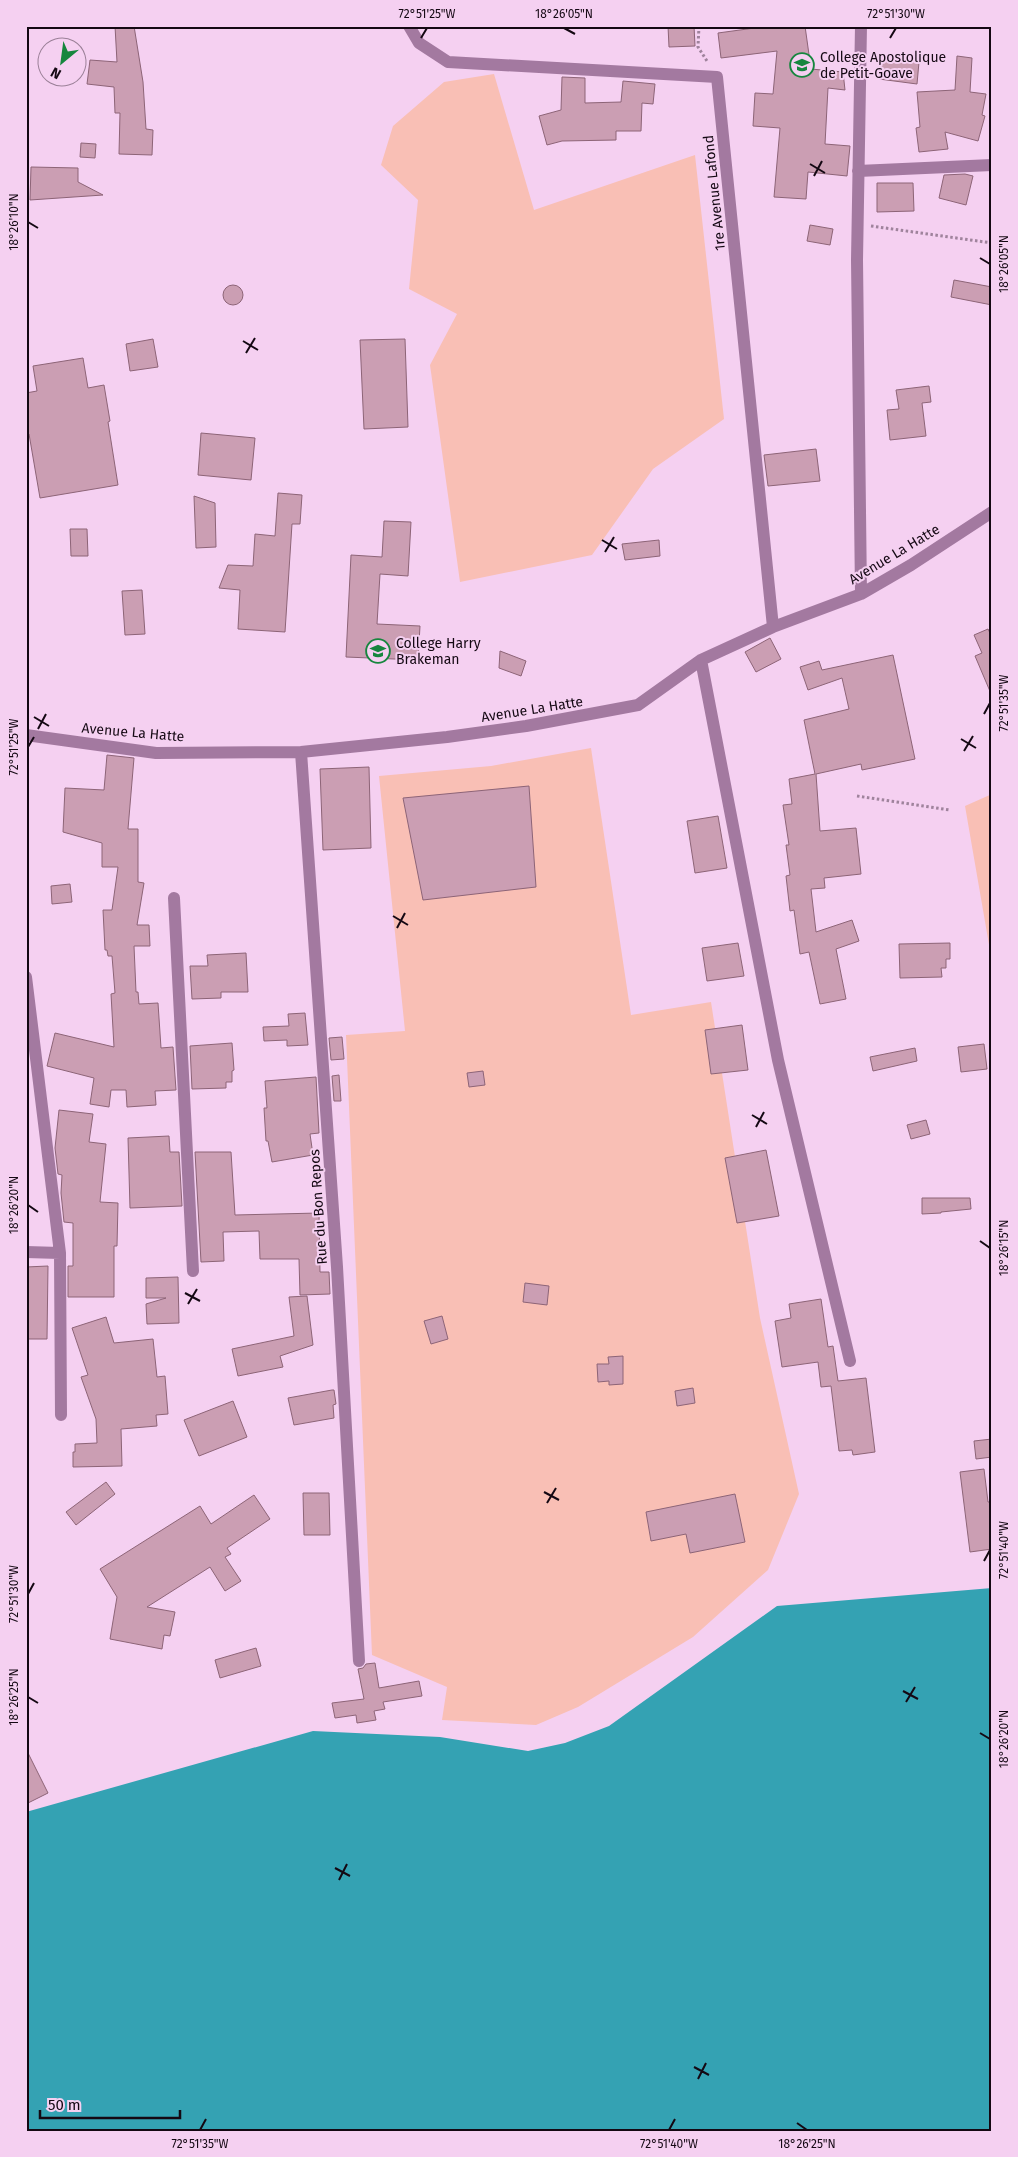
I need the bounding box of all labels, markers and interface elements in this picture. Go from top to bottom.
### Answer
text: 72°51'25"W [399,7,456,21]
text: 18°26'05"N [535,7,593,21]
text: 72°51'30"W [867,7,925,21]
north arrow [38,38,88,88]
place label: College Apostolique de Petit-Goave [820,49,946,82]
school or university icon: College Apostolique de Petit-Goave [789,52,815,78]
text: N [48,63,64,83]
street label: 1re Avenue Lafond [700,134,729,252]
text: 18°26'10"N [7,193,21,251]
text: 18°26'05"N [997,235,1011,293]
street label: Avenue La Hatte [846,521,943,588]
place label: College Harry Brakeman [396,635,481,668]
school or university icon: College Harry Brakeman [365,638,391,664]
text: 72°51'35"W [997,674,1011,731]
street label: Avenue La Hatte [480,693,584,726]
text: 72°51'25"W [7,718,21,775]
street label: Avenue La Hatte [81,720,185,745]
street label: Rue du Bon Repos [306,1148,331,1265]
text: 18°26'20"N [7,1176,21,1234]
text: 18°26'15"N [997,1220,1011,1276]
text: 72°51'40"W [997,1521,1011,1579]
text: 72°51'30"W [7,1565,21,1623]
text: 18°26'25"N [7,1668,21,1726]
text: 18°26'20"N [997,1710,1011,1768]
scale bar [40,2087,180,2119]
text: 50 m [48,2096,81,2114]
text: 72°51'35"W [172,2137,229,2151]
text: 72°51'40"W [640,2137,698,2151]
text: 18°26'25"N [778,2137,836,2151]

